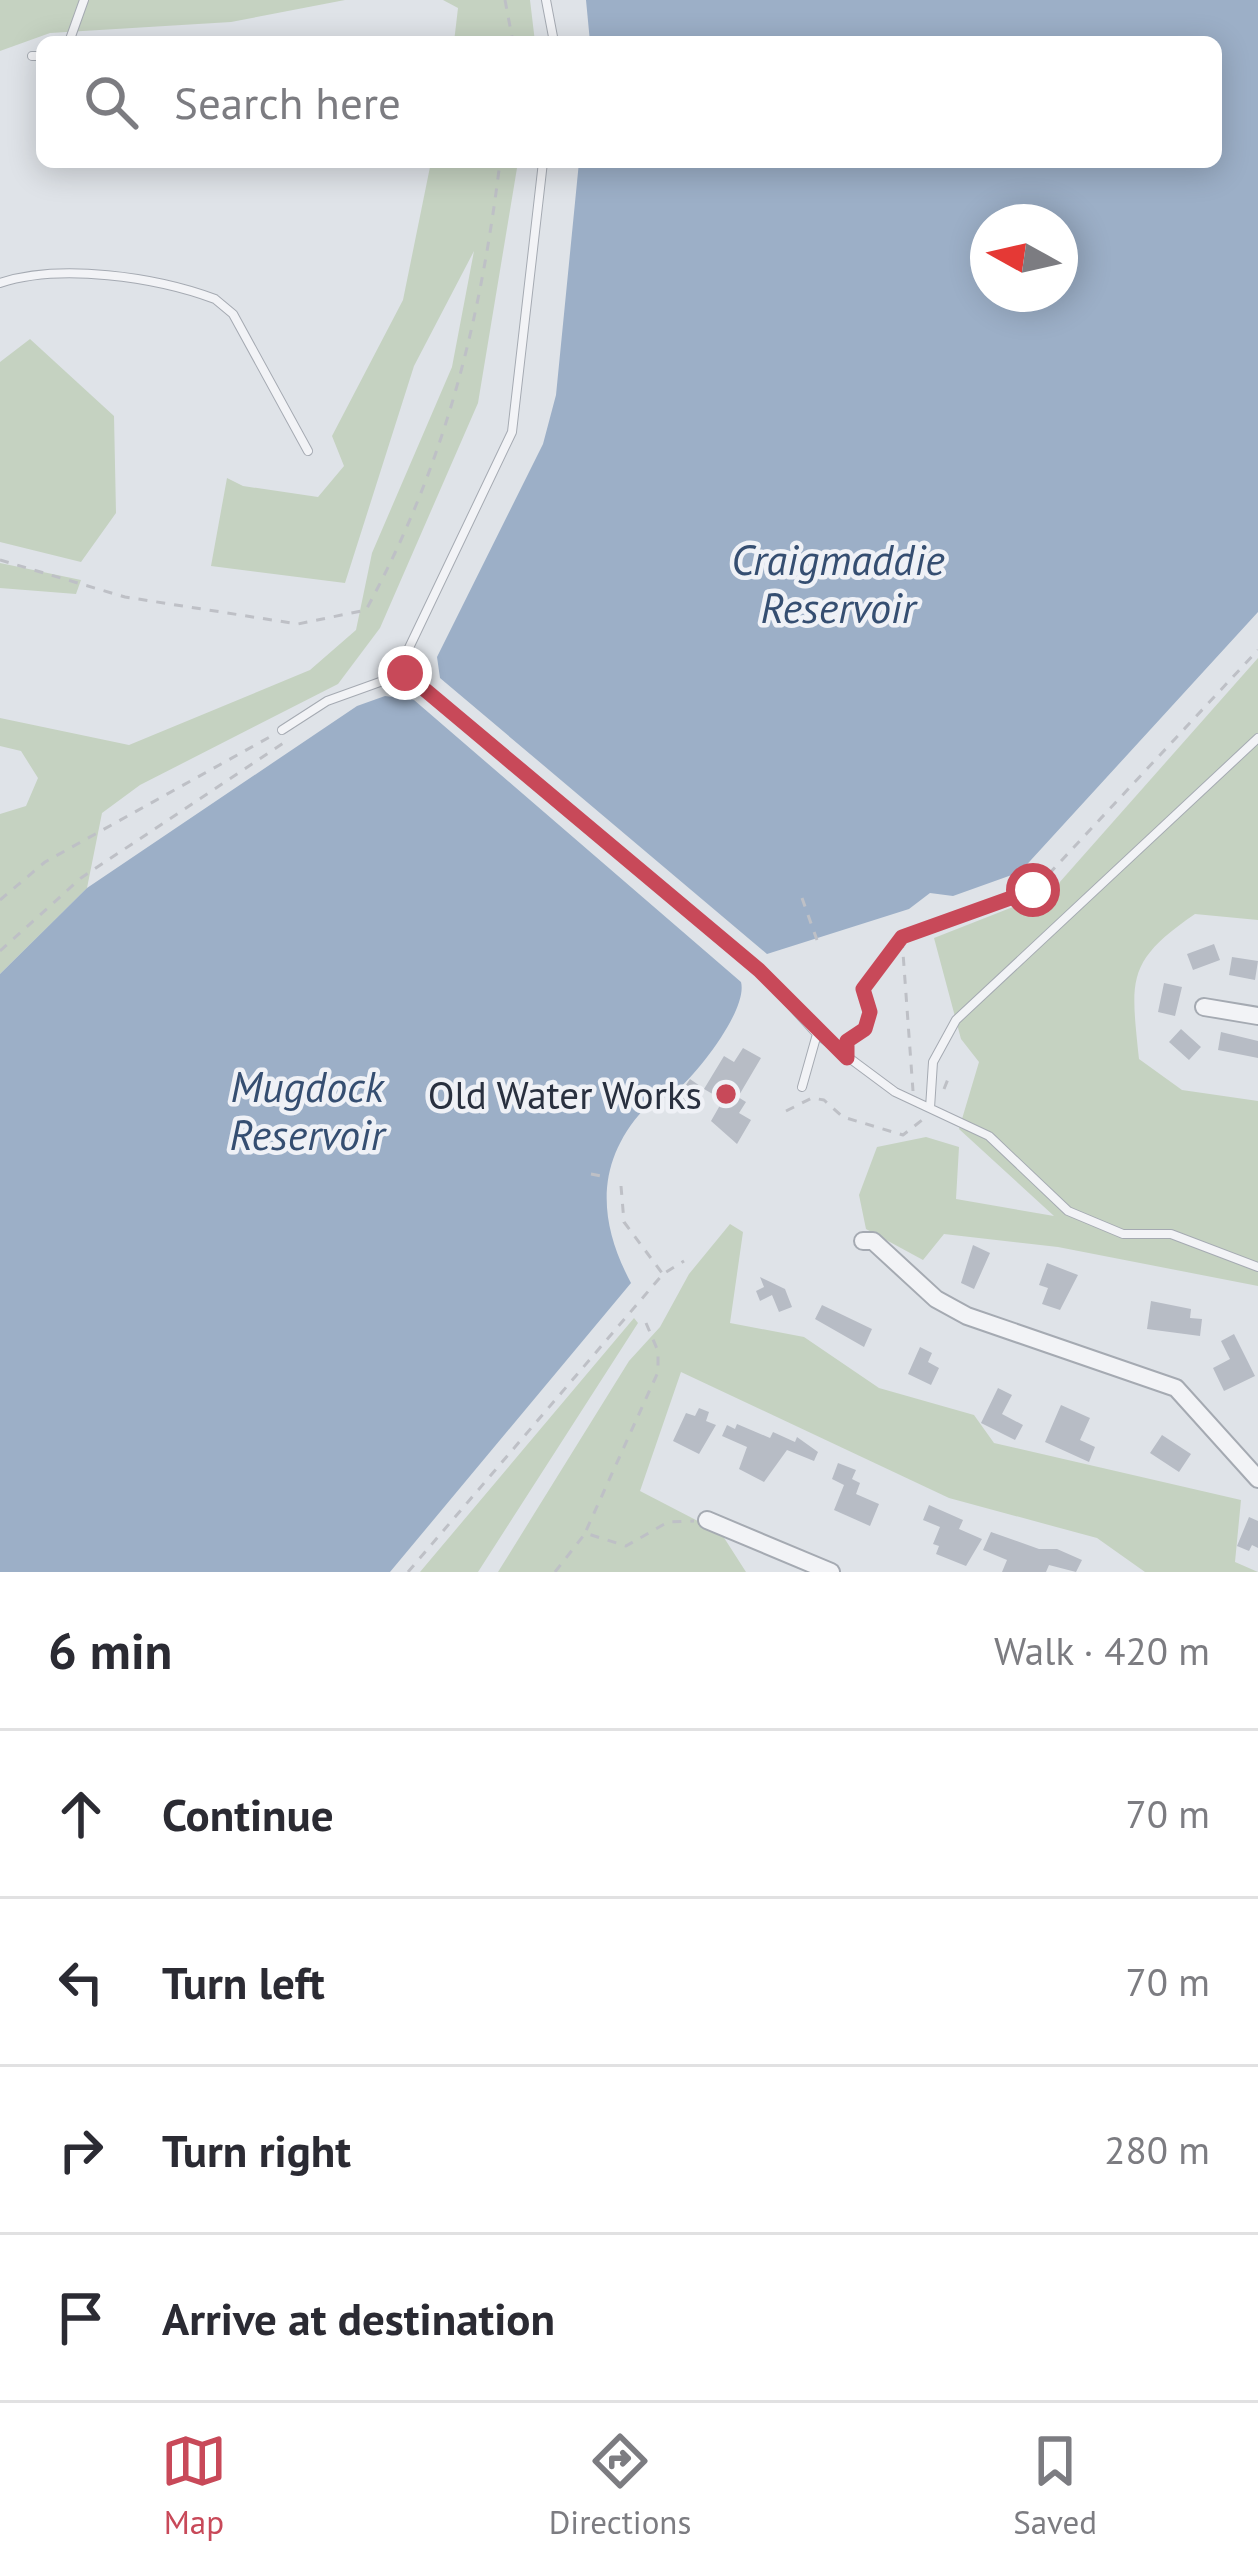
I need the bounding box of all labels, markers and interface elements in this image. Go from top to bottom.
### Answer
search box [36,36,1222,168]
icon: search [78,69,144,135]
text: Search here [174,73,401,131]
north arrow [970,204,1078,312]
water label: Craigmaddie Reservoir [731,532,945,635]
route end [378,646,432,700]
route start [1006,863,1060,917]
water label: Mugdock Reservoir [230,1059,388,1162]
place label: Old Water Works [428,1069,702,1120]
marker: Old Water Works [713,1081,739,1107]
text: 6 min [48,1617,172,1683]
text: Walk · 420 m [994,1625,1210,1676]
icon: ahead [48,1781,114,1847]
text: Continue [162,1785,334,1843]
text: 70 m [1125,1788,1210,1839]
icon: left [48,1949,114,2015]
text: Turn left [162,1953,325,2011]
text: 70 m [1125,1956,1210,2007]
icon: right [48,2117,114,2183]
text: Turn right [162,2121,351,2179]
text: 280 m [1104,2124,1210,2175]
icon: arrive [48,2285,114,2351]
text: Arrive at destination [162,2289,555,2347]
tab: Map [161,2428,227,2543]
tab: Directions [549,2428,691,2543]
tab: Saved [1013,2428,1097,2543]

